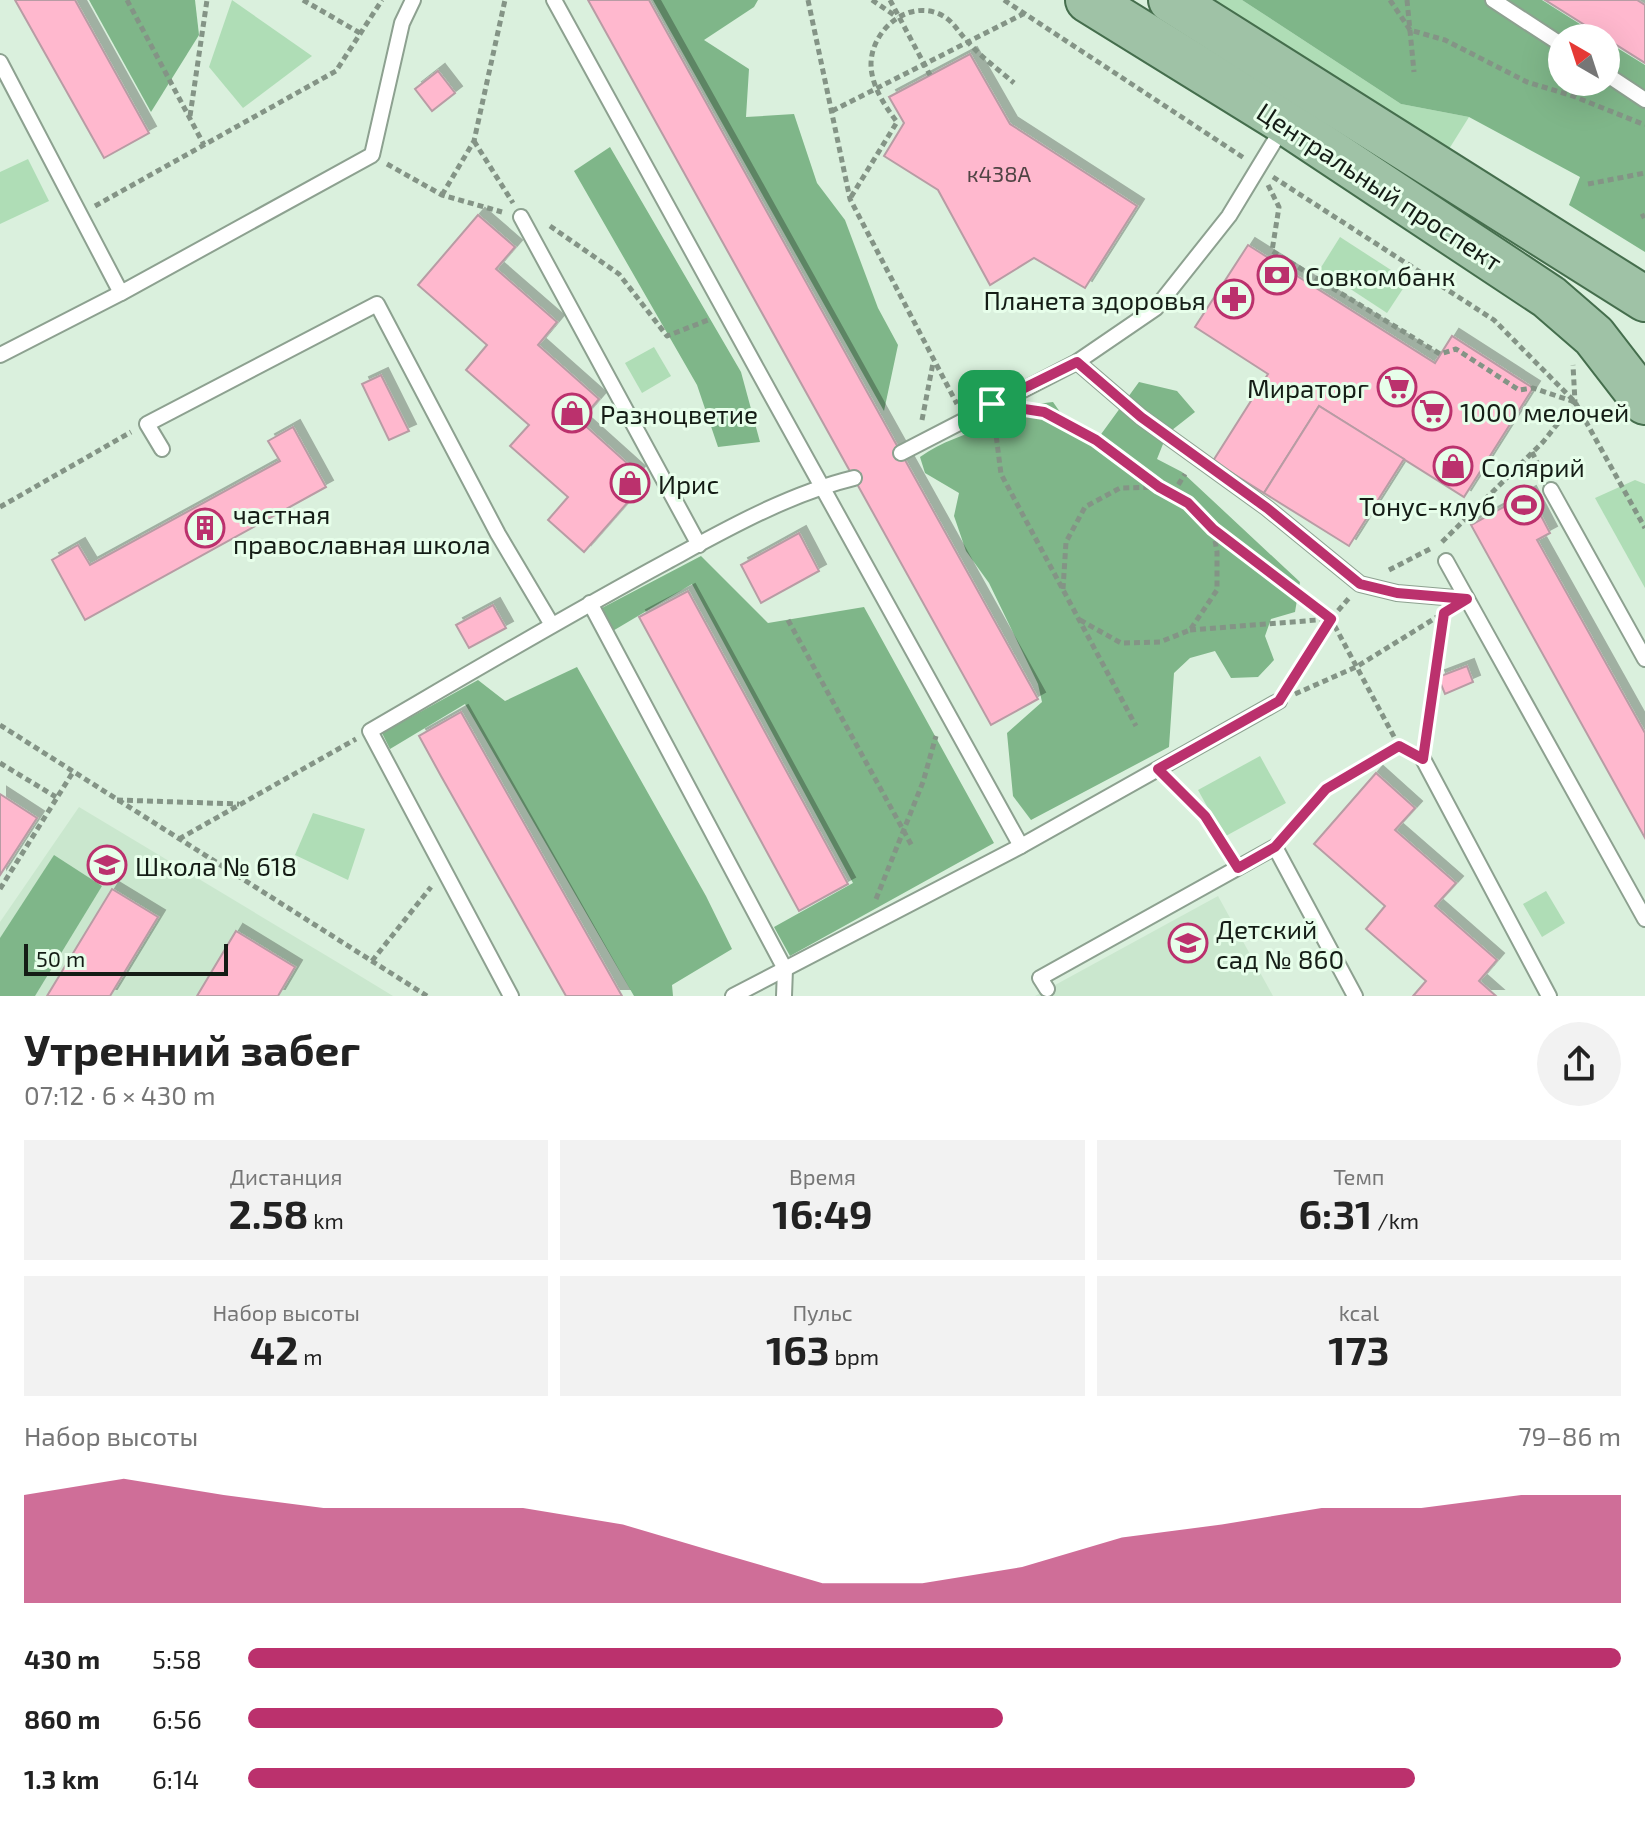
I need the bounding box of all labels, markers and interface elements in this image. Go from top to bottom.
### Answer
north arrow [1548,24,1620,96]
map controls [1548,24,1620,96]
street label: Центральный проспект [1252,95,1508,277]
house number: к438А [967,160,1032,186]
bank icon: Совкомбанк [1256,254,1298,296]
place label: Совкомбанк [1305,260,1455,291]
pharmacy icon: Планета здоровья [1213,278,1255,320]
place label: Планета здоровья [983,284,1206,315]
supermarket icon: Мираторг [1376,366,1418,408]
pin [958,370,1026,438]
place label: Мираторг [1247,372,1369,403]
icon: arrive [970,382,1014,426]
supermarket icon: 1000 мелочей [1411,390,1453,432]
shop icon: Разноцветие [551,392,593,434]
place label: 1000 мелочей [1460,396,1629,427]
place label: Разноцветие [600,398,758,429]
shop icon: Солярий [1432,445,1474,487]
place label: Солярий [1481,451,1585,482]
shop icon: Ирис [609,462,651,504]
place label: Ирис [658,468,719,499]
sports icon: Тонус-клуб [1503,484,1545,526]
place label: Тонус-клуб [1359,490,1496,522]
place label: частная православная школа [233,498,491,559]
building icon: частная православная школа [184,507,226,549]
school or university icon: Школа № 618 [86,844,128,886]
place label: Школа № 618 [135,850,297,881]
place label: Детский сад № 860 [1216,913,1344,974]
school or university icon: Детский сад № 860 [1167,922,1209,964]
scale bar [24,940,228,976]
text: 50 m [36,945,85,971]
text: Утренний забег [24,1022,360,1075]
button: share [1537,1022,1621,1106]
text: 07:12 · 6 × 430 m [24,1079,216,1110]
text: Дистанция [230,1163,342,1189]
text: Время [789,1163,856,1189]
text: Темп [1333,1163,1384,1189]
text: 2.58 [228,1189,308,1237]
text: 16:49 [772,1189,873,1237]
text: 6:31 [1299,1189,1372,1237]
text: km [308,1207,344,1233]
text: /km [1372,1207,1419,1233]
text: Набор высоты [212,1299,360,1325]
text: Пульс [792,1299,853,1325]
text: kcal [1339,1299,1379,1325]
text: 42 [250,1325,298,1373]
text: 163 [766,1325,830,1373]
text: 173 [1328,1325,1389,1373]
text: m [298,1343,323,1369]
text: bpm [830,1343,879,1369]
text: Набор высоты [24,1420,198,1451]
text: 79–86 m [1518,1420,1621,1451]
text: 430 m [24,1643,100,1674]
text: 5:58 [152,1643,202,1674]
text: 860 m [24,1703,100,1734]
text: 6:56 [152,1703,202,1734]
text: 1.3 km [24,1763,99,1794]
text: 6:14 [152,1763,199,1794]

